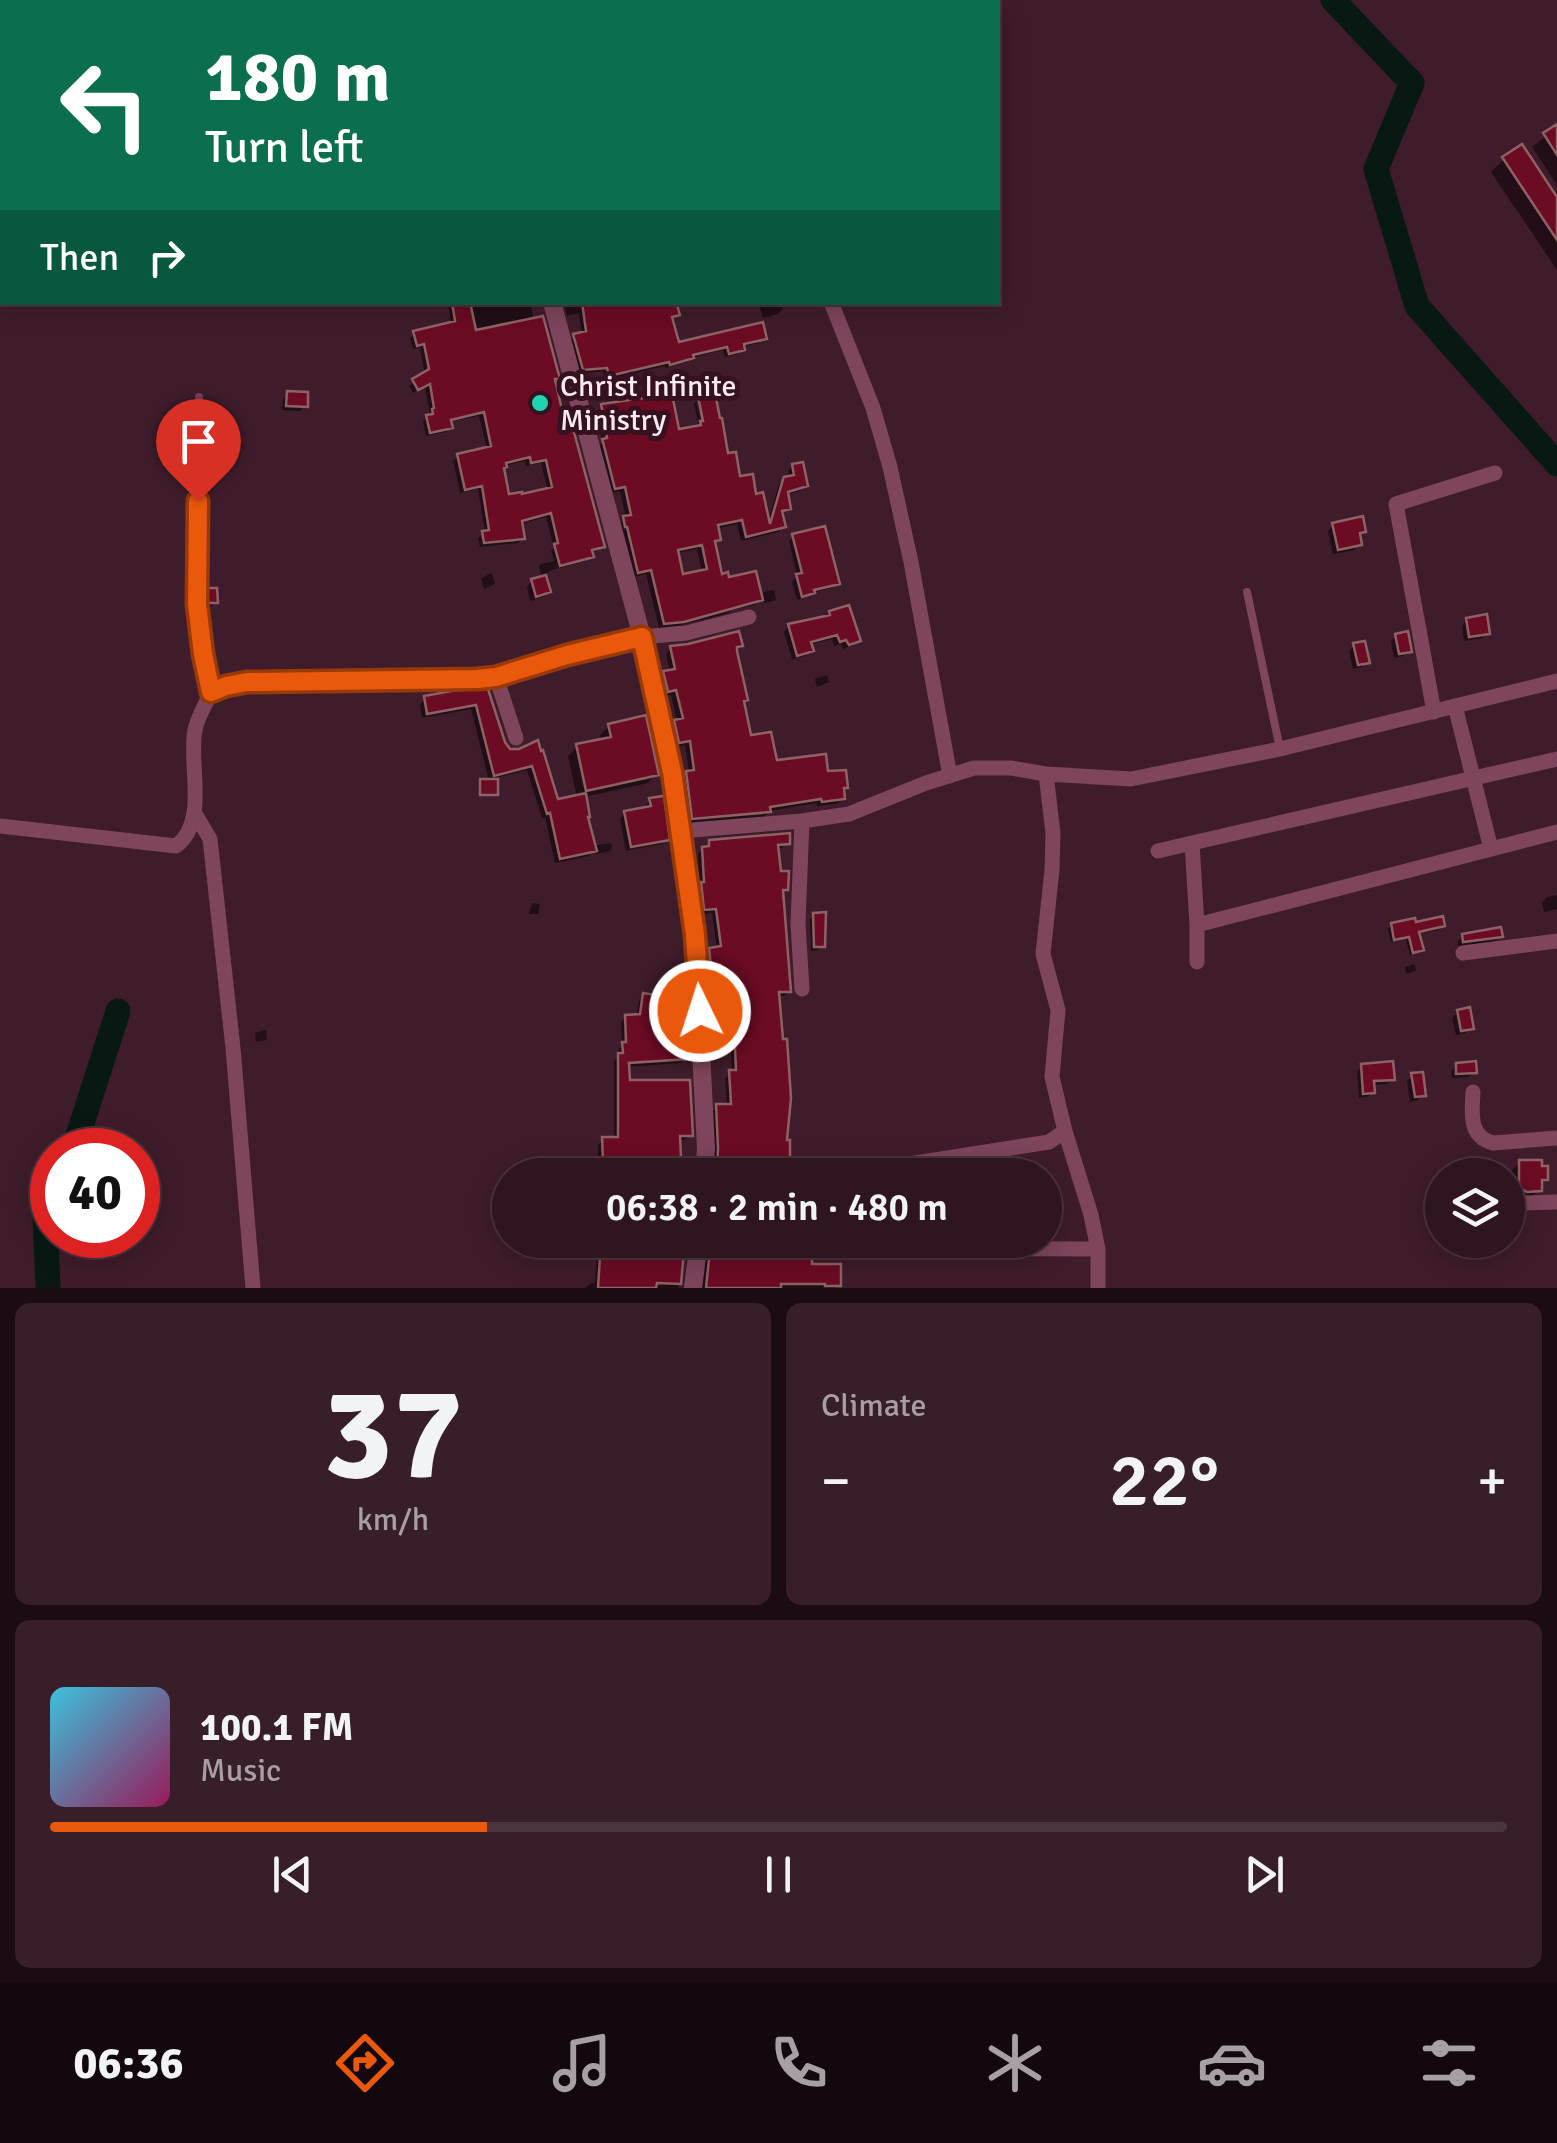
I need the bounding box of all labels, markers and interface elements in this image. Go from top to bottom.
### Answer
text: 180 m [205,34,390,120]
icon: left [40,40,170,170]
text: Turn left [205,120,364,175]
icon: right [139,230,194,285]
text: Then [40,234,119,281]
place label: Christ Infinite Ministry [560,368,737,439]
marker: Christ Infinite Ministry [529,392,551,414]
pin [156,399,241,502]
icon: arrive [171,414,226,469]
position arrow [648,959,752,1063]
speed limit sign: 40 [30,1128,160,1258]
map controls [1425,1158,1525,1258]
button: layers [1425,1158,1525,1258]
text: 06:38 · 2 min · 480 m [606,1184,948,1231]
text: 37 [323,1355,463,1515]
text: Climate [821,1386,927,1425]
text: 22° [1109,1434,1219,1527]
text: − [821,1447,851,1515]
text: + [1477,1447,1507,1515]
text: km/h [357,1500,429,1539]
text: 100.1 FM [200,1704,353,1751]
text: Music [200,1751,281,1790]
icon: previous [265,1847,320,1902]
icon: pause [751,1847,806,1902]
icon: next [1237,1847,1292,1902]
icon: directions [330,2028,400,2098]
icon: music [547,2028,617,2098]
icon: phone [764,2028,834,2098]
icon: climate [980,2028,1050,2098]
icon: car [1197,2028,1267,2098]
icon: filters [1414,2028,1484,2098]
text: 06:36 [73,2036,184,2091]

